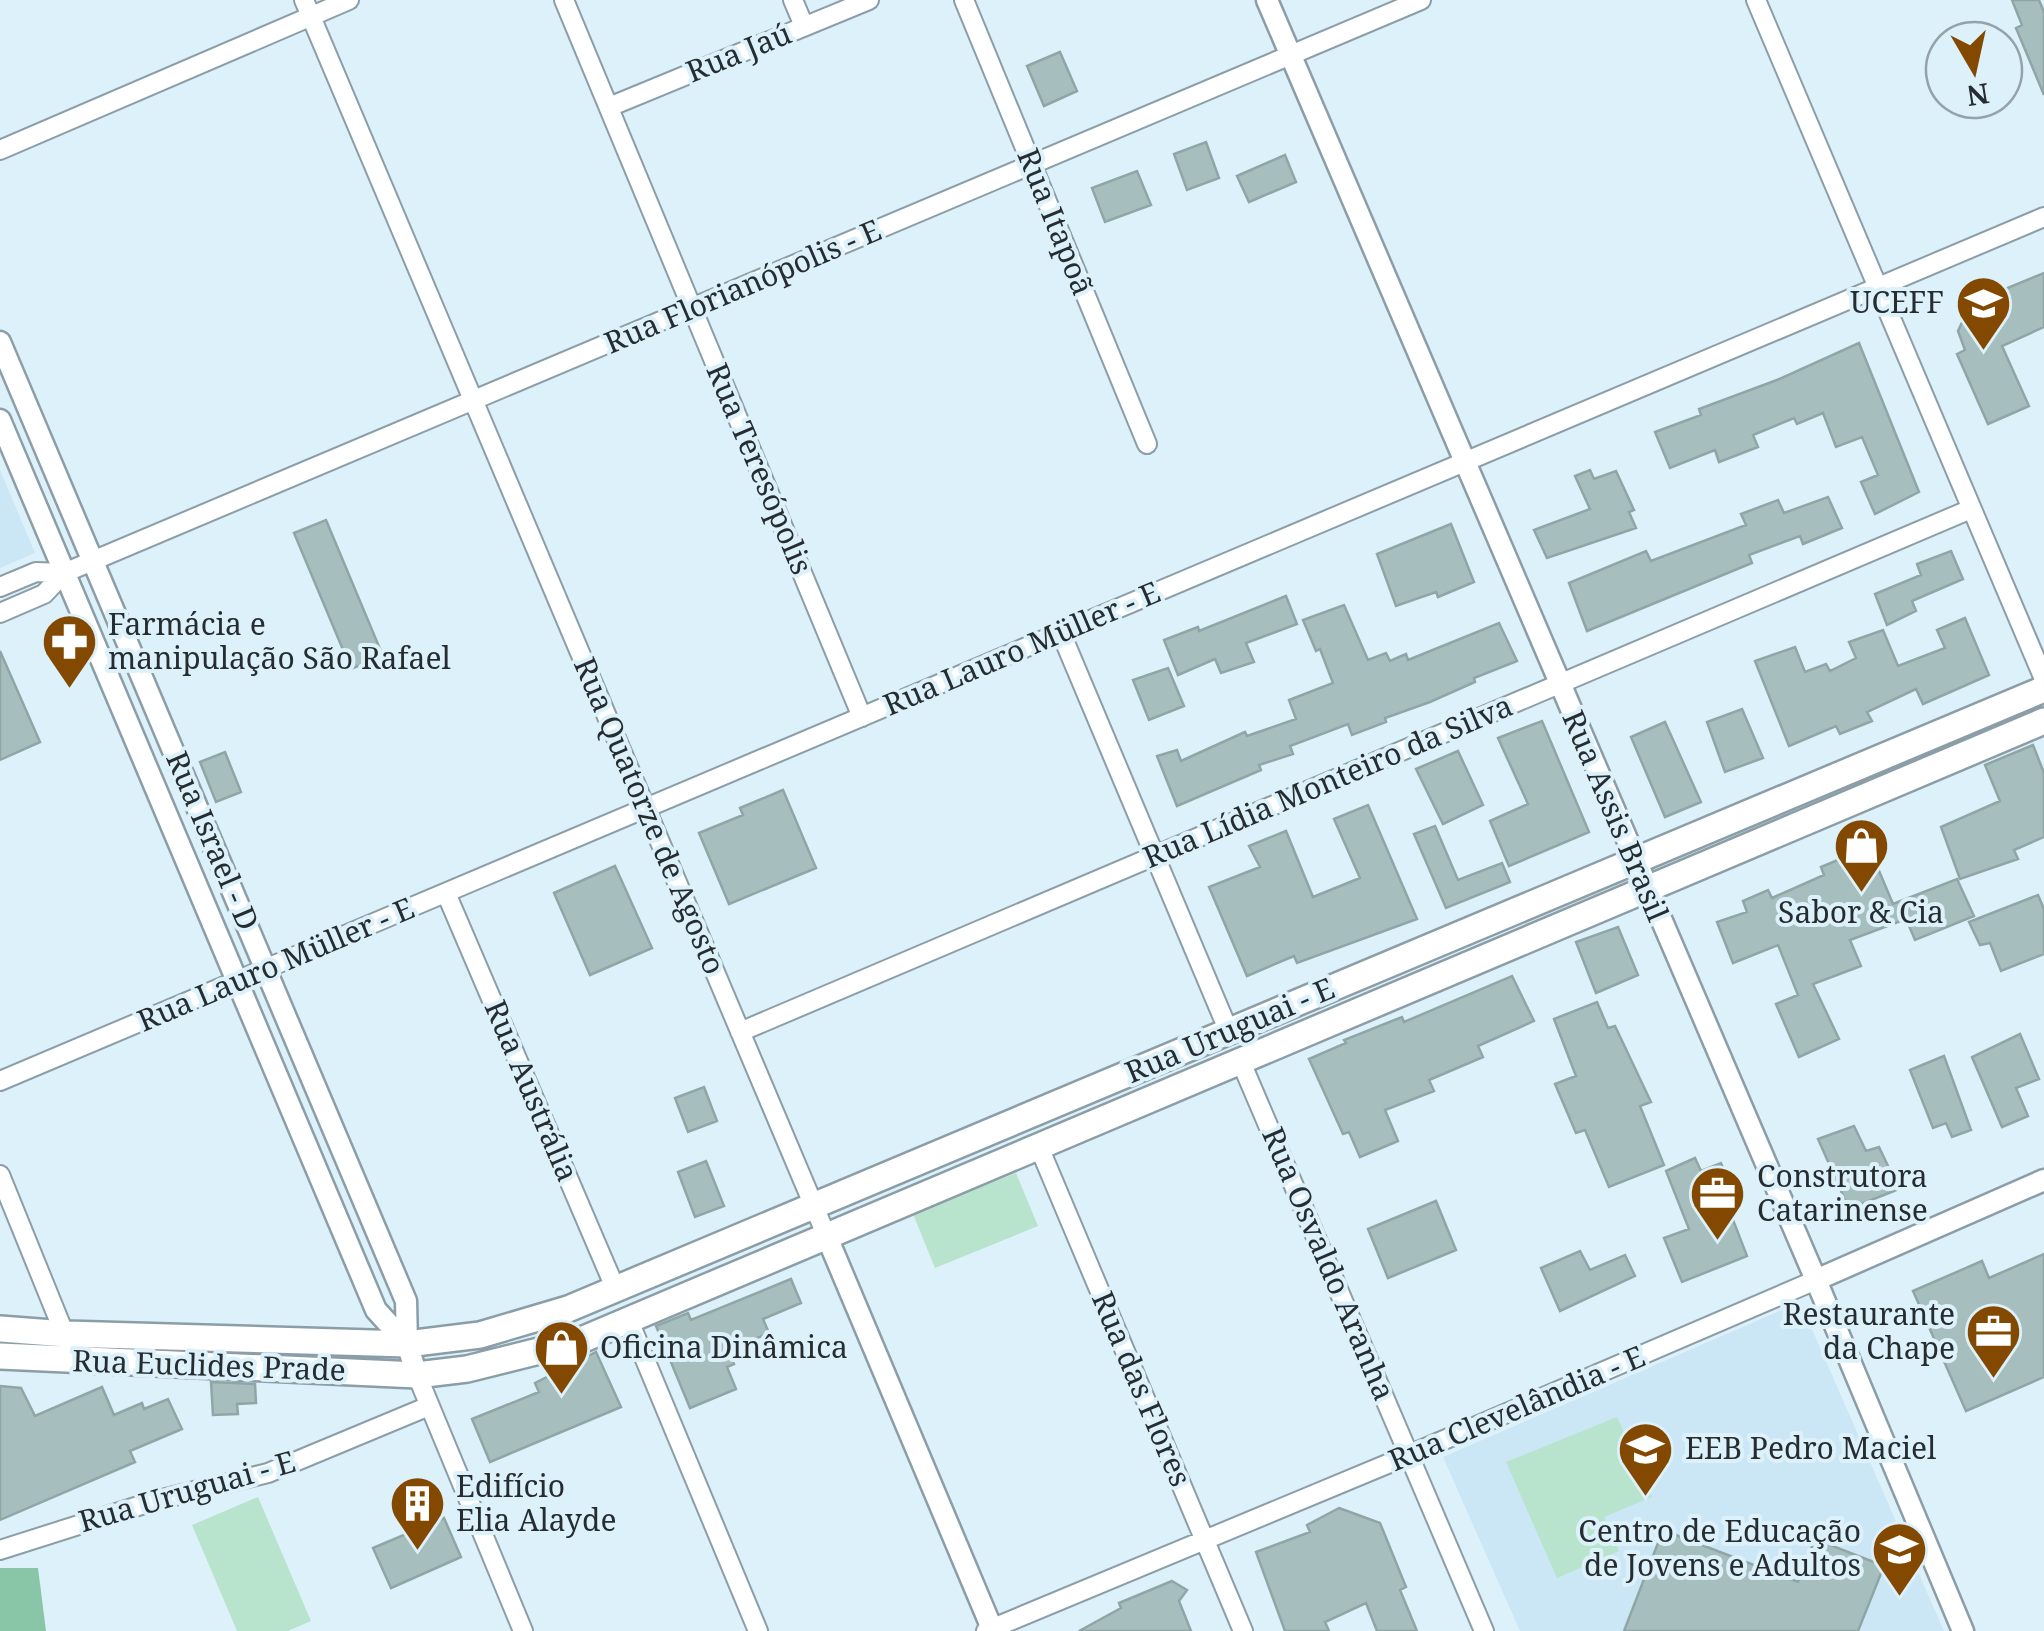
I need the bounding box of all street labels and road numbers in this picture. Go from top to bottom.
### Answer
street label: Rua Jaú [680,12,797,91]
street label: Rua Itapoã [1008,142,1104,301]
street label: Rua Florianópolis - E [598,209,887,362]
street label: Rua Teresópolis [697,357,823,580]
street label: Rua Lauro Müller - E [877,571,1166,724]
street label: Rua Quatorze de Agosto [565,651,736,980]
street label: Rua Lídia Monteiro da Silva [1137,684,1518,877]
street label: Rua Assis Brasil [1554,704,1679,927]
street label: Rua Israel - D [157,745,269,936]
street label: Rua Lauro Müller - E [131,887,420,1040]
street label: Rua Uruguai - E [1119,967,1340,1092]
street label: Rua Austrália [476,993,589,1187]
street label: Rua Osvaldo Aranha [1253,1120,1406,1406]
street label: Rua das Flores [1083,1285,1202,1492]
street label: Rua Clevelândia - E [1382,1335,1651,1480]
street label: Rua Euclides Prade [72,1339,347,1390]
street label: Rua Uruguai - E [74,1440,300,1541]

